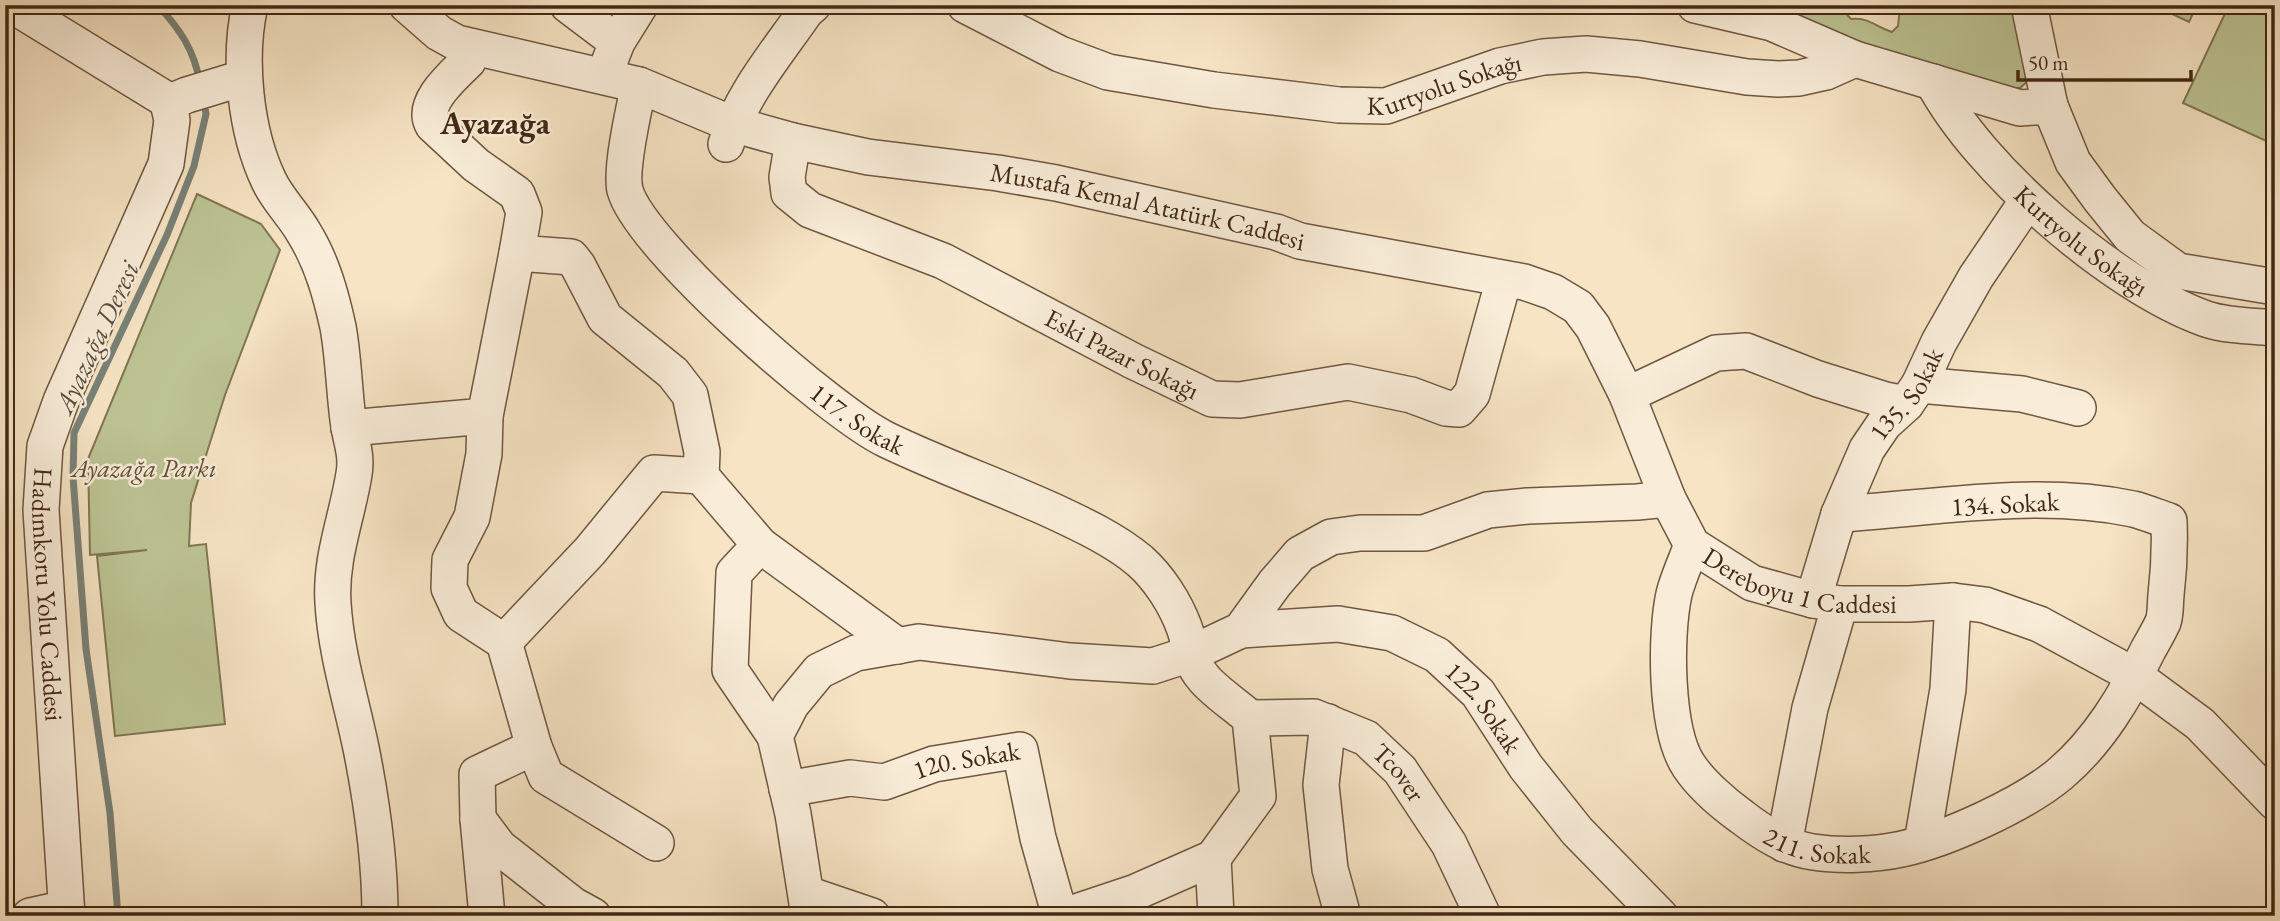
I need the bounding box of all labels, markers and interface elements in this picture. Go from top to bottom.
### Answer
scale bar [2018,38,2191,82]
street label: Kurtyolu Sokağı [1366,45,1524,123]
text: 50 m [2028,49,2069,76]
district label: Ayazağa [439,101,551,144]
street label: Mustafa Kemal Atatürk Caddesi [988,155,1307,258]
street label: Kurtyolu Sokağı [2007,178,2154,304]
water label: Ayazağa Deresi [44,254,148,421]
street label: Eski Pazar Sokağı [1039,301,1205,407]
street label: 135. Sokak [1861,341,1951,447]
street label: 117. Sokak [803,375,911,463]
park label: Ayazağa Parkı [69,451,217,485]
street label: Hadımkoru Yolu Caddesi [24,467,71,722]
street label: 134. Sokak [1950,484,2061,524]
street label: Dereboyu 1 Caddesi [1696,539,1897,621]
street label: 122. Sokak [1438,654,1530,761]
street label: 120. Sokak [908,733,1023,787]
street label: Tcover [1365,736,1433,809]
street label: 211. Sokak [1758,819,1872,871]

